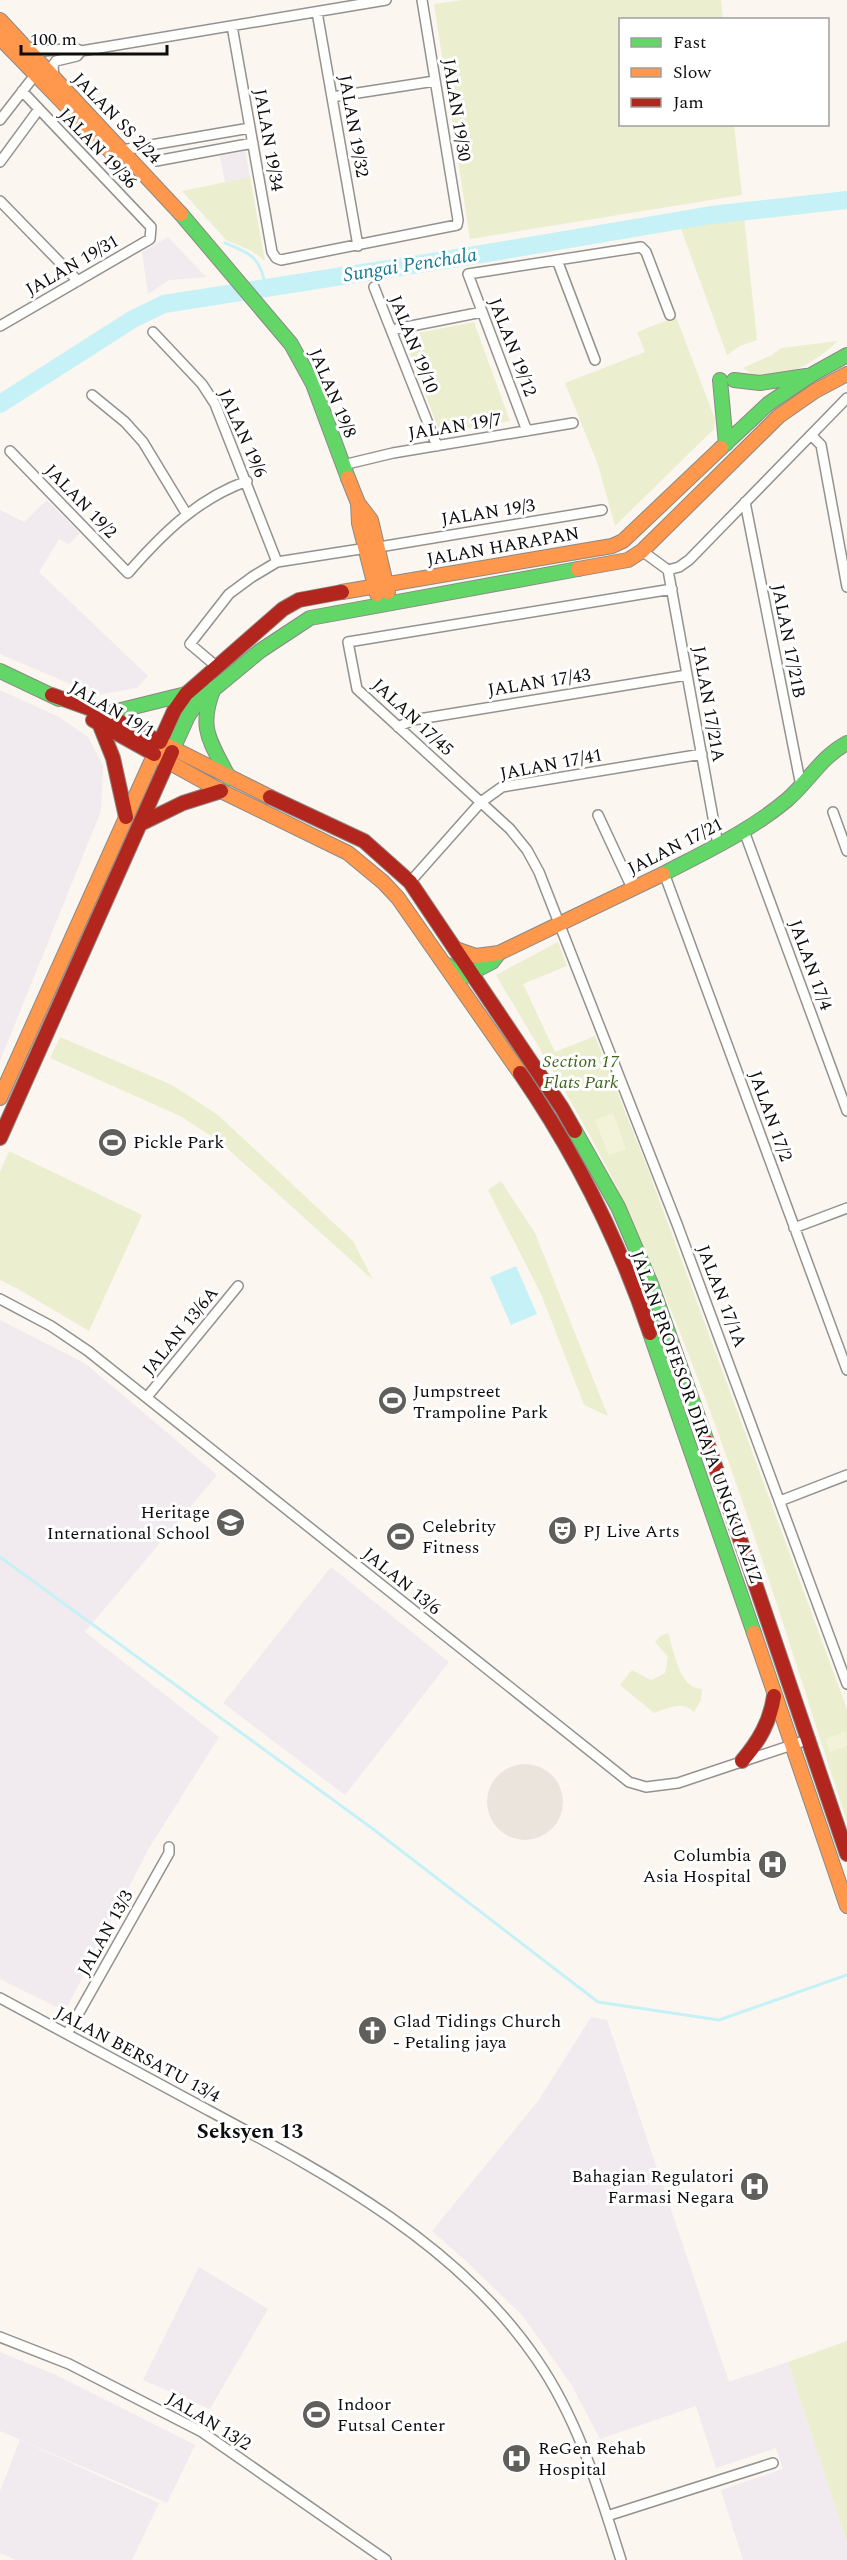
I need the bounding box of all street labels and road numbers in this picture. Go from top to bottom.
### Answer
street label: JALAN 19/30 [435,57,478,163]
street label: JALAN SS 2/24 [66,66,167,170]
street label: JALAN 19/32 [331,73,376,179]
street label: JALAN 19/34 [246,87,291,193]
street label: JALAN 19/36 [52,102,143,195]
street label: JALAN 19/31 [21,228,124,303]
street label: JALAN 19/10 [382,291,445,397]
street label: JALAN 19/12 [481,294,544,400]
street label: JALAN 19/8 [302,344,363,442]
street label: JALAN 19/6 [211,384,274,482]
street label: JALAN 19/7 [406,406,504,447]
street label: JALAN 19/2 [38,458,123,545]
street label: JALAN 19/3 [439,492,537,533]
street label: JALAN HARAPAN [425,520,582,573]
street label: JALAN 17/21B [764,582,813,700]
street label: JALAN 17/21A [685,644,732,764]
street label: JALAN 17/43 [486,661,592,704]
street label: JALAN 17/45 [366,672,460,763]
street label: JALAN 19/1 [64,674,160,745]
street label: JALAN 17/41 [498,741,605,788]
street label: JALAN 17/21 [623,811,728,882]
street label: JALAN 17/4 [782,916,839,1014]
street label: JALAN 17/2 [742,1067,799,1165]
street label: JALAN 17/1A [690,1241,754,1352]
street label: JALAN PROFESOR DIRAJA UNGKU AZIZ [623,1247,770,1588]
street label: JALAN 13/6A [136,1281,225,1382]
street label: JALAN 13/6 [356,1541,447,1622]
street label: JALAN 13/3 [71,1885,140,1981]
street label: JALAN BERSATU 13/4 [50,1999,225,2109]
street label: JALAN 13/2 [161,2385,256,2457]

